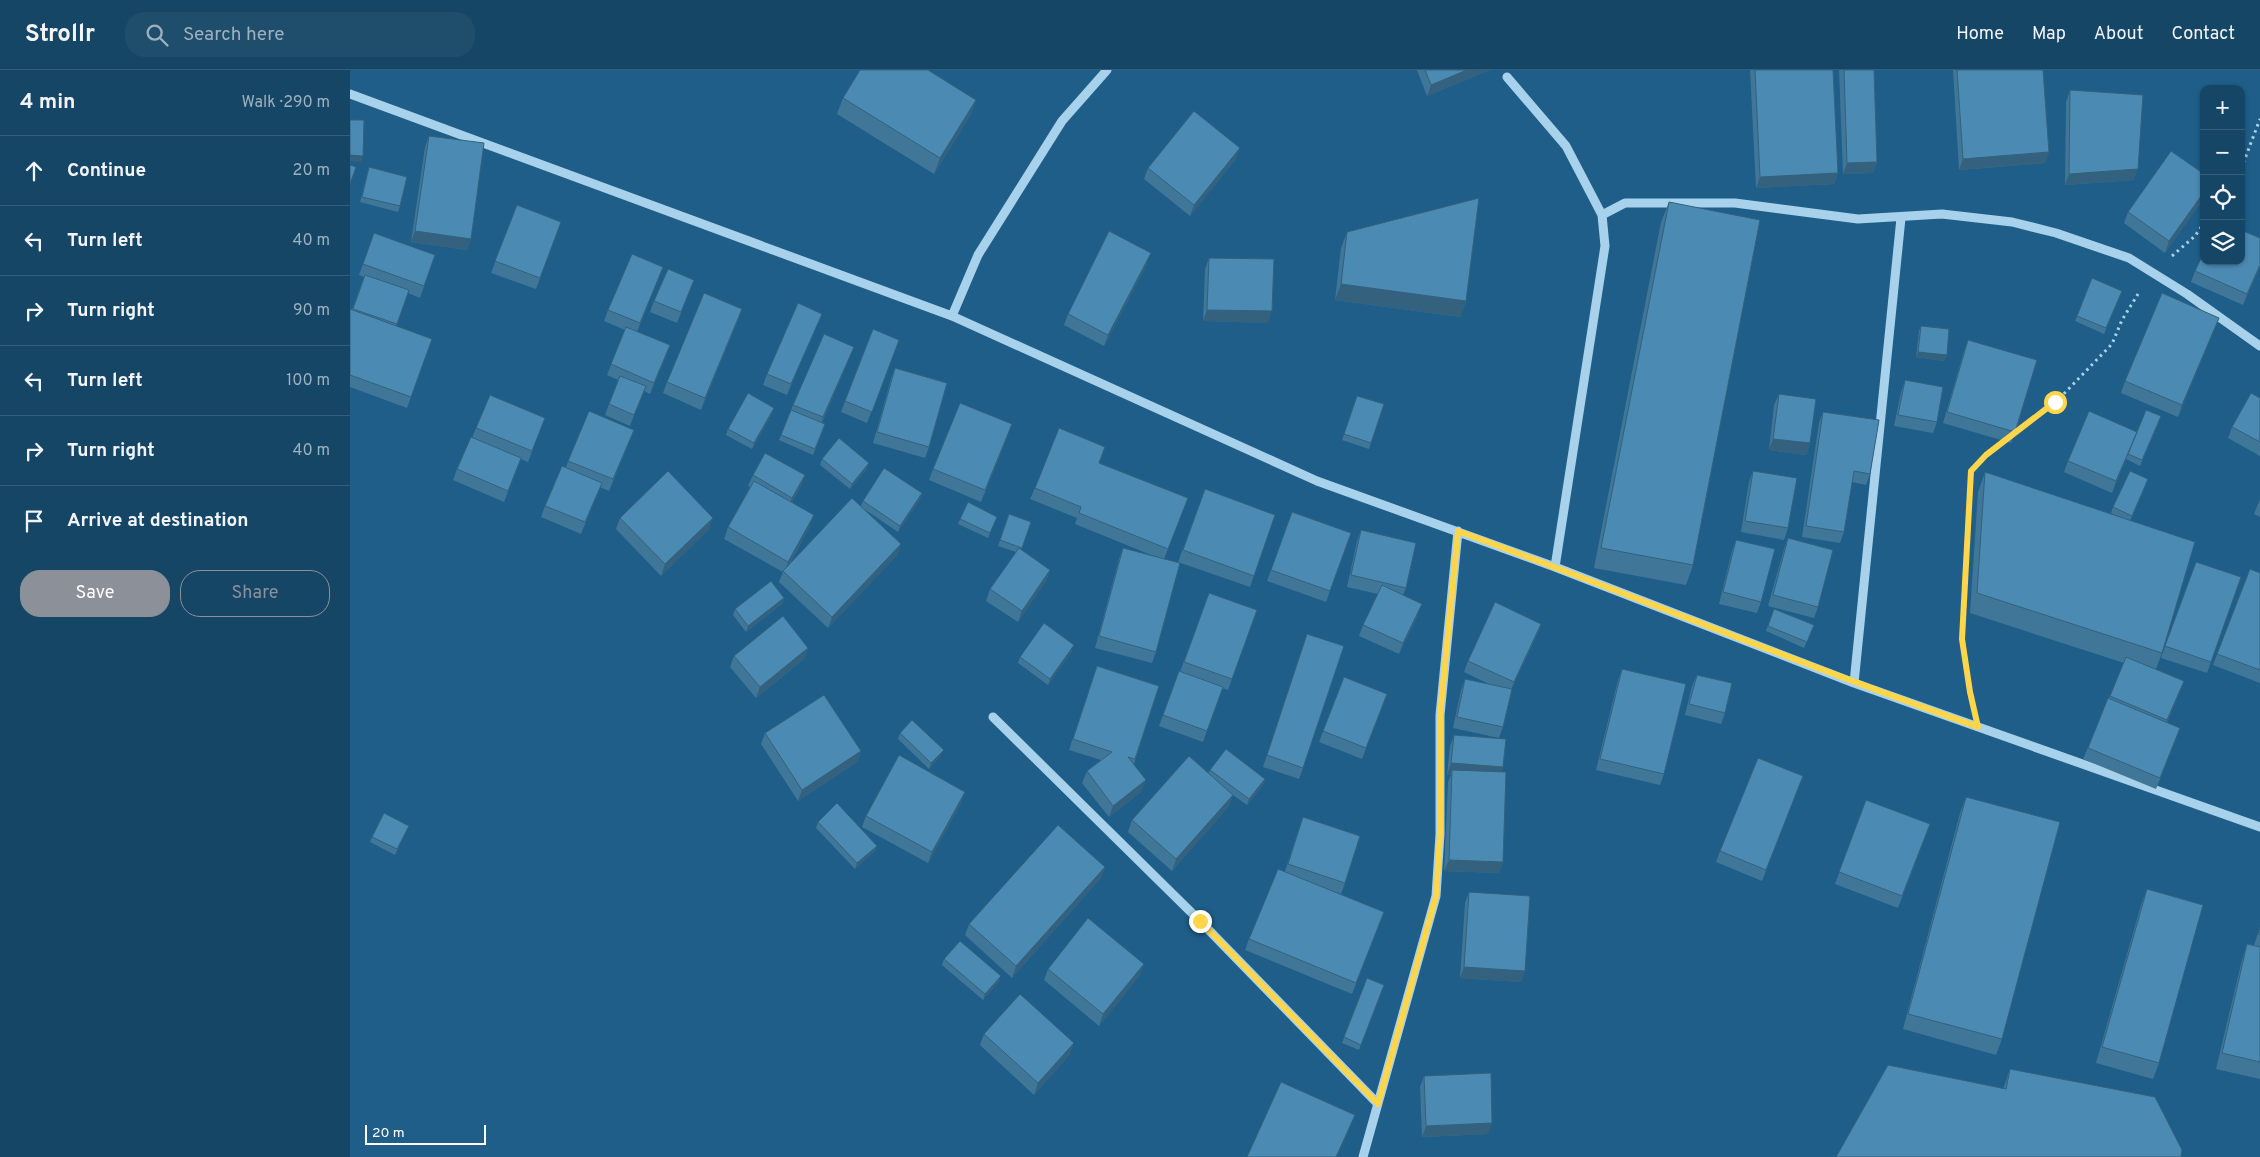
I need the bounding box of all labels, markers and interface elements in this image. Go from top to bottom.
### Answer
search box [125,12,475,57]
text: Strollr [25,20,95,50]
icon: search [143,21,171,49]
text: Search here [183,23,284,47]
text: Home [1956,23,2004,46]
text: Map [2032,23,2066,46]
text: About [2094,23,2143,46]
text: Contact [2171,23,2235,46]
map controls [2200,85,2245,265]
button: + [2200,85,2245,130]
text: 4 min [20,89,76,116]
text: Walk · 290 m [242,93,330,113]
button: − [2200,130,2245,175]
icon: ahead [20,157,48,185]
text: Continue [67,159,146,183]
text: 20 m [293,161,330,181]
button: locate [2200,175,2245,220]
button: layers [2200,220,2245,265]
icon: left [20,227,48,255]
text: Turn left [67,229,143,253]
text: 40 m [292,231,330,251]
icon: right [20,297,48,325]
text: Turn right [67,299,155,323]
text: 90 m [293,301,330,321]
icon: left [20,367,48,395]
text: Turn left [67,369,143,393]
text: 100 m [286,371,330,391]
route start [2044,391,2067,414]
icon: right [20,437,48,465]
text: Turn right [67,439,155,463]
text: 40 m [292,441,330,461]
icon: arrive [20,507,48,535]
text: Arrive at destination [67,509,248,533]
button: Save [20,570,170,617]
button: Share [180,570,330,617]
route end [1189,910,1212,933]
scale bar [365,1122,486,1145]
text: 20 m [372,1125,405,1142]

